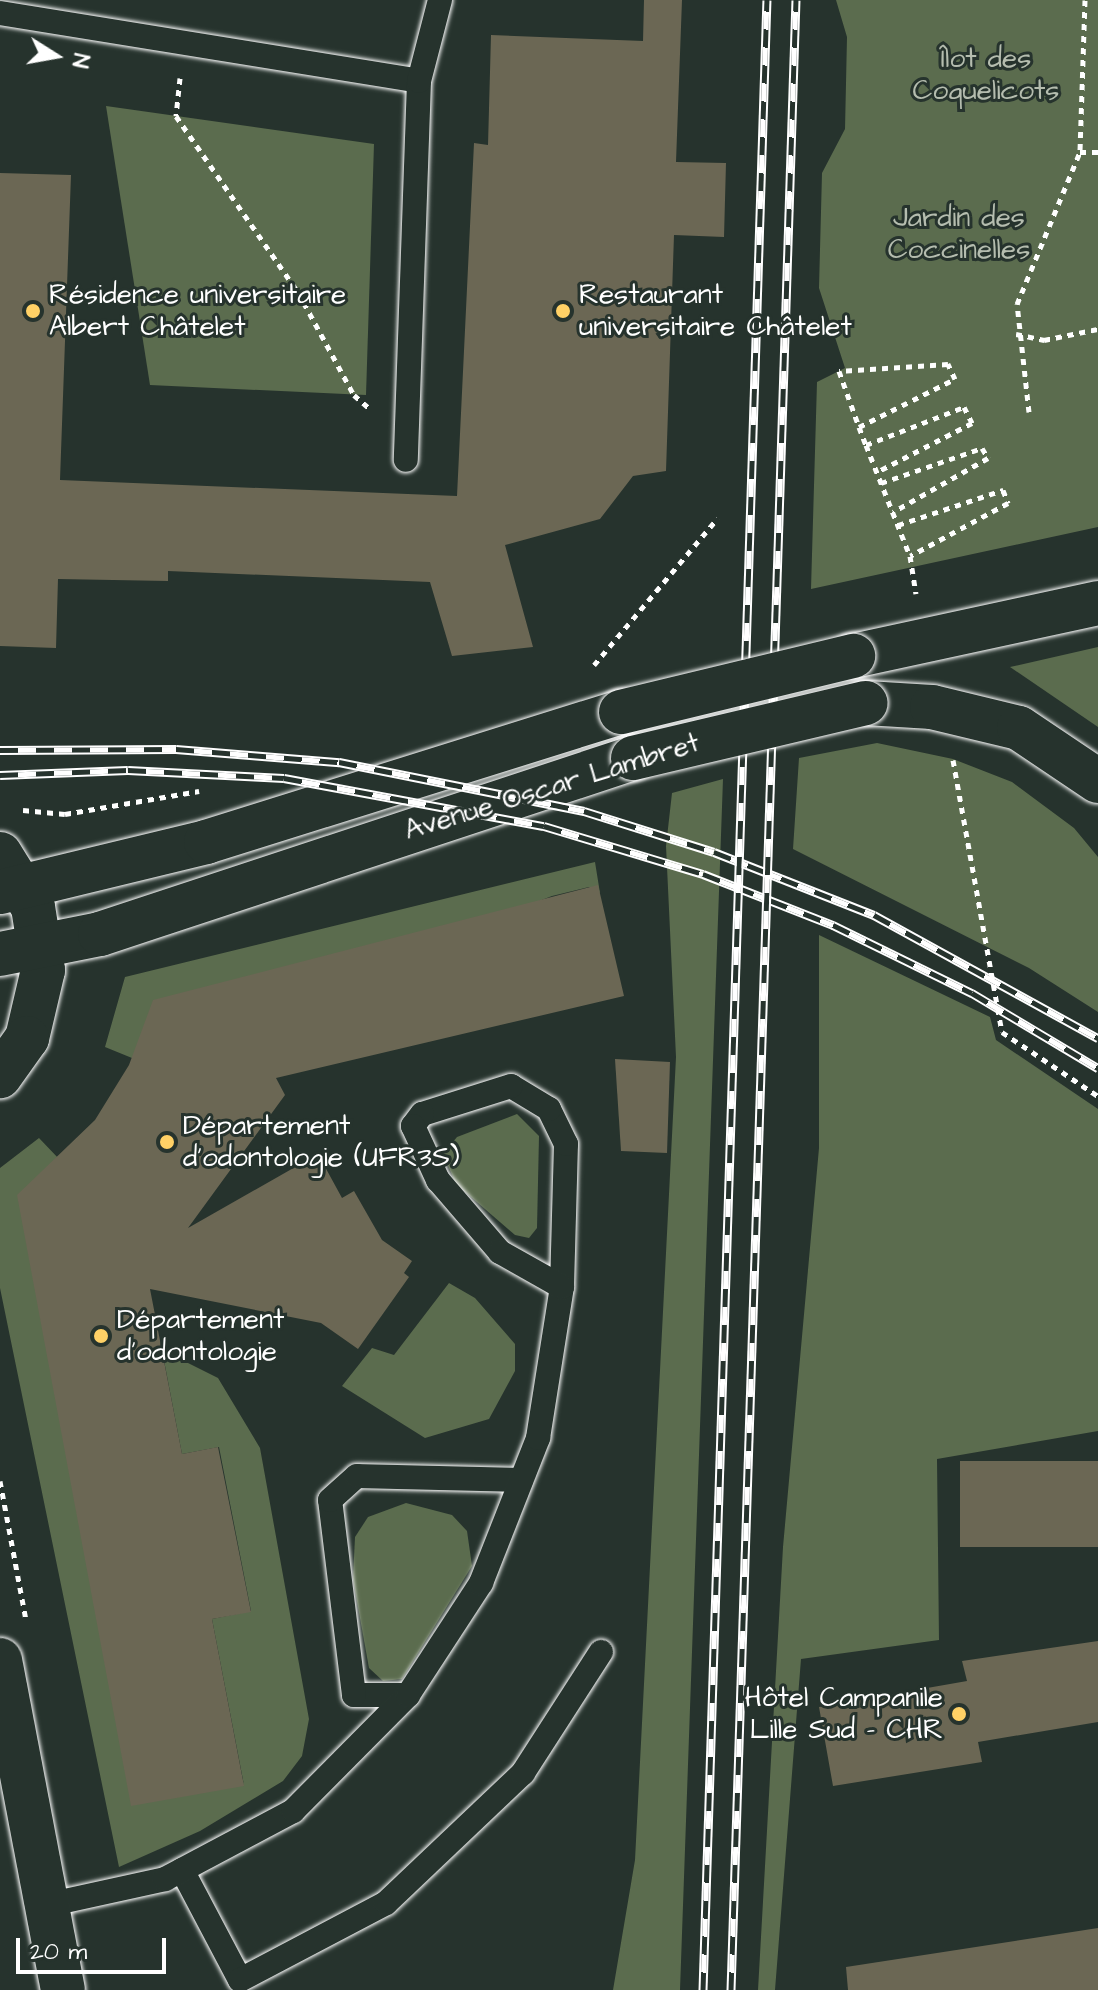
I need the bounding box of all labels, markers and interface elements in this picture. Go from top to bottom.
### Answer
north arrow [16,16,96,96]
park label: Îlot des Coquelicots [913,42,1059,108]
text: N [64,51,97,70]
park label: Jardin des Coccinelles [888,201,1030,267]
place label: Résidence universitaire Albert Châtelet [49,278,346,344]
place label: Restaurant universitaire Châtelet [579,278,852,344]
marker: Résidence universitaire Albert Châtelet [24,302,42,320]
marker: Restaurant universitaire Châtelet [554,302,572,320]
street label: Avenue Oscar Lambret [400,726,704,848]
place label: Département d’odontologie (UFR3S) [183,1109,460,1175]
marker: Département d’odontologie (UFR3S) [158,1133,176,1151]
place label: Département d’odontologie [117,1303,284,1369]
marker: Département d’odontologie [92,1327,110,1345]
place label: Hôtel Campanile Lille Sud - CHR [745,1681,943,1747]
marker: Hôtel Campanile Lille Sud - CHR [950,1705,968,1723]
scale bar [20,1922,170,1972]
text: 20 m [30,1935,87,1969]

